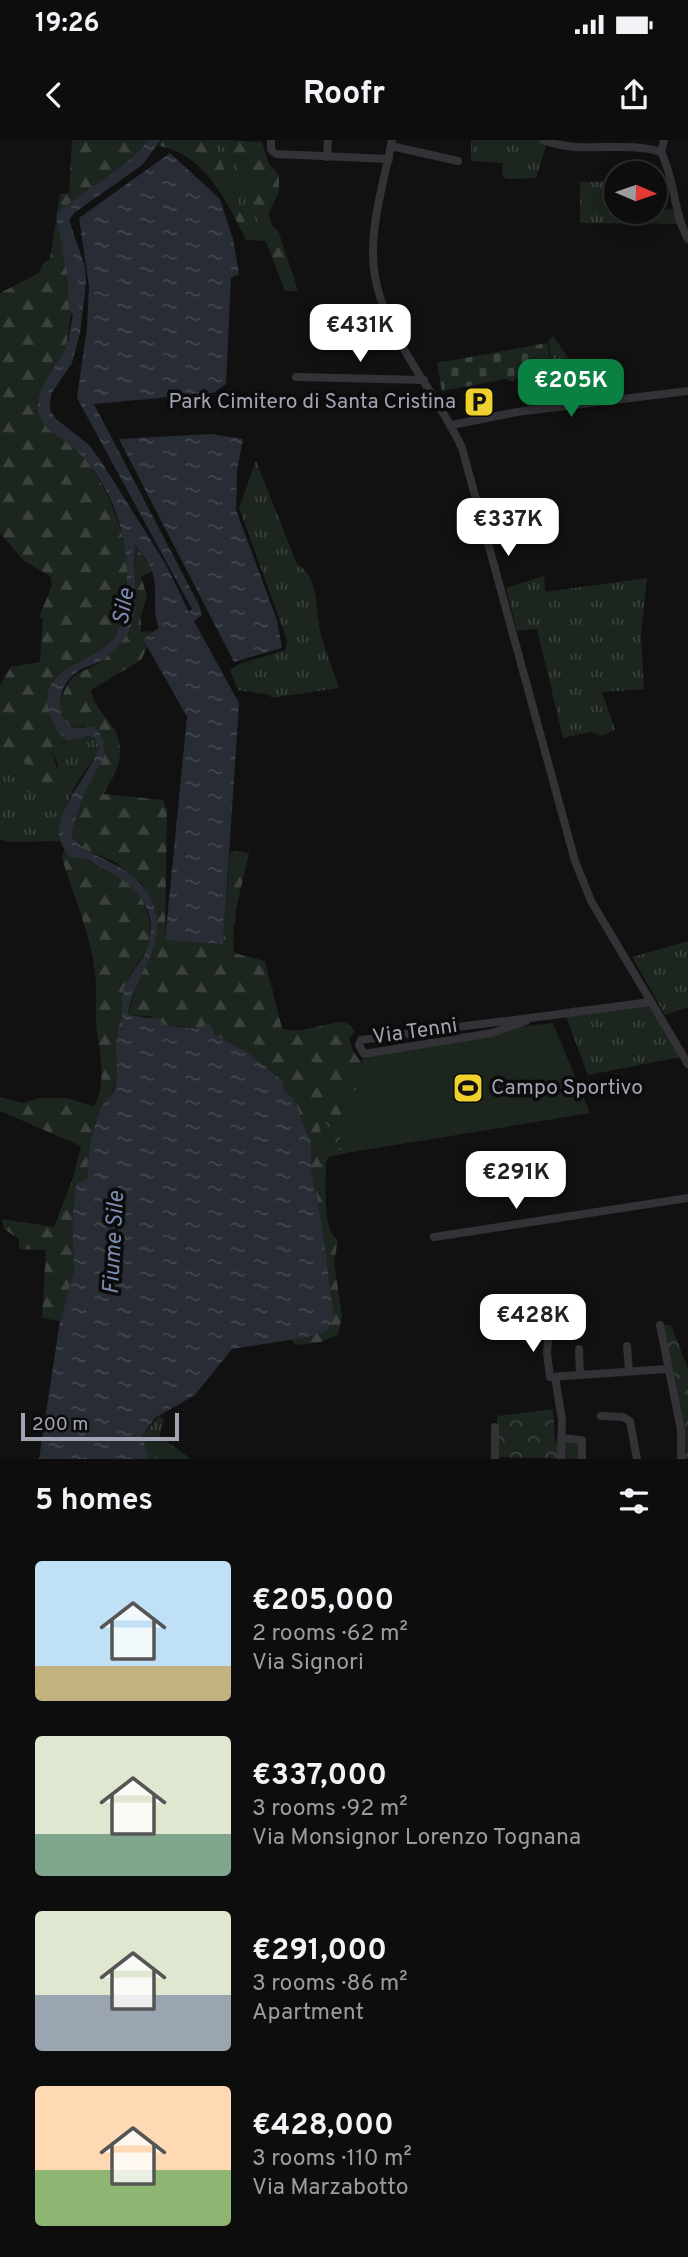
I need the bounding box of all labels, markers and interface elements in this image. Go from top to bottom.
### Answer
text: 19:26 [35,8,100,41]
text: Roofr [303,75,385,115]
icon: back [35,76,73,114]
icon: share [615,76,653,114]
north arrow [604,161,667,224]
map controls [604,161,667,224]
pin: €431K [311,304,409,364]
text: €431K [326,312,394,341]
pin: €205K [522,359,620,419]
text: €205K [534,367,608,396]
parking icon: Park Cimitero di Santa Cristina [462,385,496,419]
place label: Park Cimitero di Santa Cristina [169,389,456,416]
pin: €337K [459,498,557,558]
text: €337K [473,506,543,535]
water label: Sile [107,585,143,628]
street label: Via Tenni [371,1013,459,1051]
sports icon: Campo Sportivo [451,1071,485,1105]
place label: Campo Sportivo [491,1075,643,1102]
pin: €291K [467,1152,565,1211]
text: €291K [482,1159,550,1188]
water label: Fiume Sile [98,1190,132,1295]
pin: €428K [484,1294,582,1354]
text: €428K [496,1302,570,1331]
scale bar [21,1410,178,1442]
text: 200 m [32,1413,88,1437]
icon: filters [615,1482,653,1520]
text: 5 homes [35,1483,153,1520]
text: €205,000 [252,1583,394,1620]
icon: home [91,1589,175,1673]
text: 2 rooms · 62 m² [252,1620,408,1649]
text: Via Signori [252,1649,364,1678]
text: €337,000 [252,1758,387,1795]
icon: home [91,1764,175,1848]
text: 3 rooms · 92 m² [252,1795,408,1824]
text: Via Monsignor Lorenzo Tognana [252,1824,581,1853]
text: €291,000 [252,1933,387,1970]
icon: home [91,1939,175,2023]
text: 3 rooms · 86 m² [252,1970,408,1999]
text: Apartment [252,1999,364,2028]
text: €428,000 [252,2108,394,2145]
icon: home [91,2114,175,2198]
text: 3 rooms · 110 m² [252,2145,412,2174]
text: Via Marzabotto [252,2174,409,2203]

